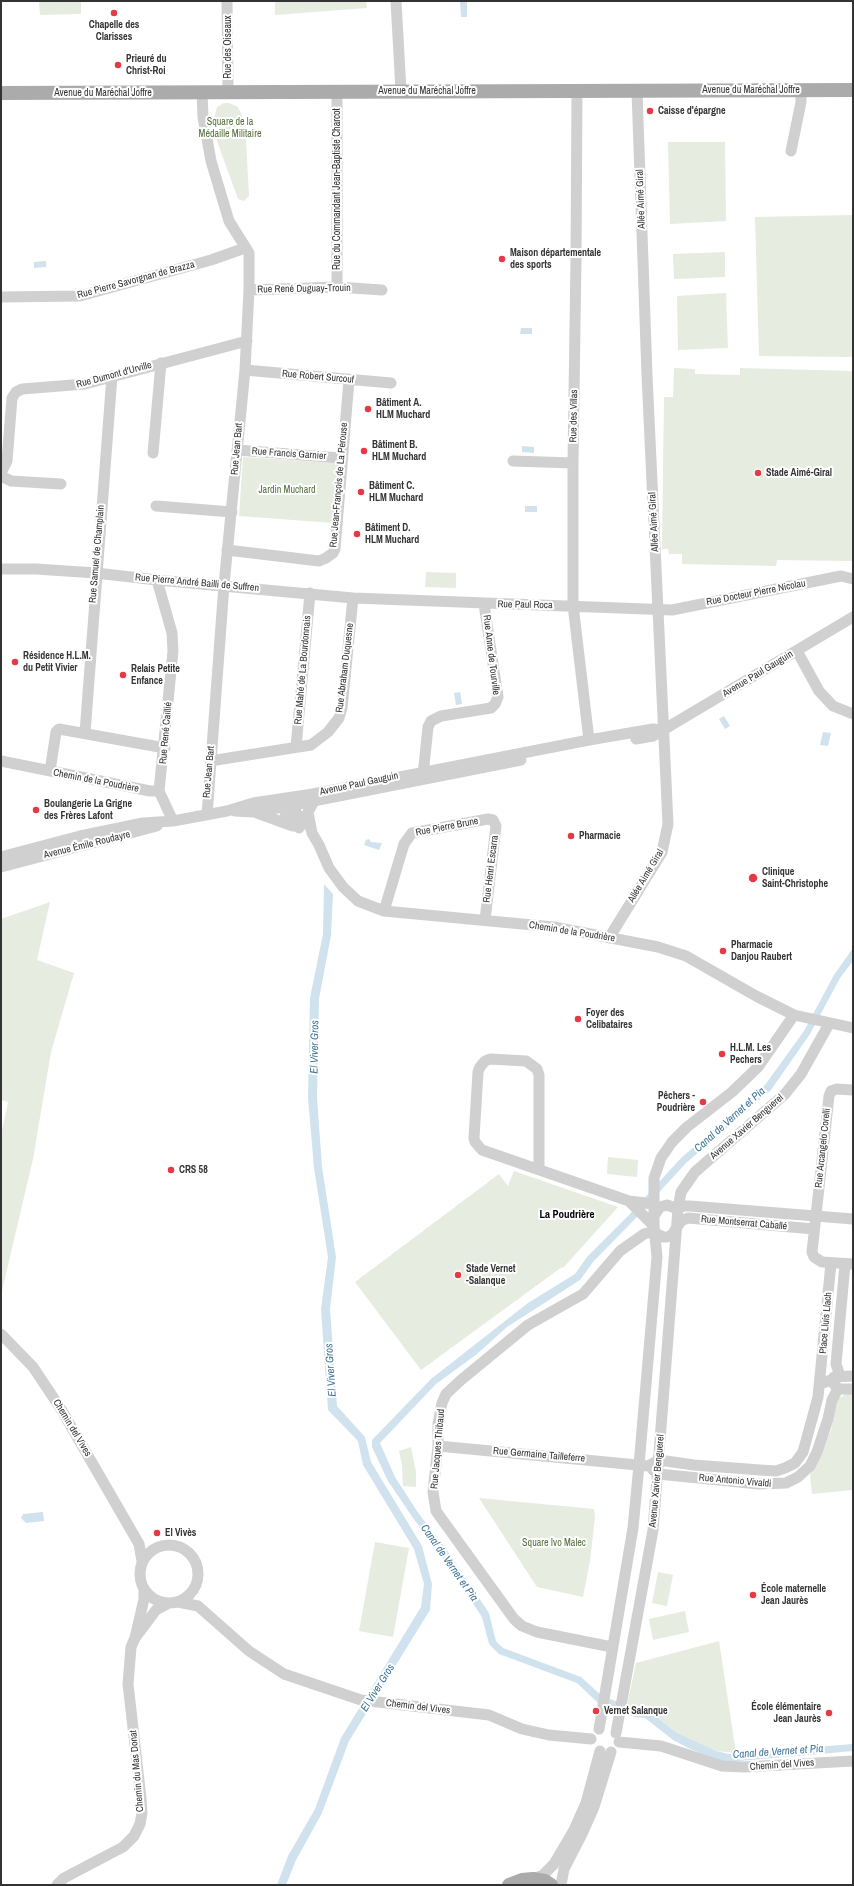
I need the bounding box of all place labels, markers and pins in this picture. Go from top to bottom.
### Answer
marker: Chapelle des Clarisses [109,8,119,18]
place label: Chapelle des Clarisses [89,19,139,42]
place label: Prieuré du Christ-Roi [126,53,167,76]
marker: Prieuré du Christ-Roi [113,60,123,70]
place label: Caisse d'épargne [658,105,726,117]
marker: Caisse d'épargne [645,106,655,116]
place label: Maison départementale des sports [510,247,601,270]
marker: Maison départementale des sports [497,254,507,264]
place label: Bâtiment A. HLM Muchard [376,397,430,420]
marker: Bâtiment A. HLM Muchard [363,404,373,414]
place label: Bâtiment B. HLM Muchard [372,439,426,462]
marker: Bâtiment B. HLM Muchard [359,446,369,456]
place label: Stade Aimé-Giral [766,467,832,479]
marker: Stade Aimé-Giral [753,468,763,478]
place label: Bâtiment C. HLM Muchard [369,480,423,504]
marker: Bâtiment C. HLM Muchard [356,487,366,497]
place label: Bâtiment D. HLM Muchard [365,522,419,546]
marker: Bâtiment D. HLM Muchard [352,529,362,539]
place label: Résidence H.L.M. du Petit Vivier [23,650,91,674]
marker: Résidence H.L.M. du Petit Vivier [10,657,20,667]
place label: Relais Petite Enfance [131,663,180,686]
marker: Relais Petite Enfance [118,670,128,680]
place label: Boulangerie La Grigne des Frères Lafont [44,798,132,822]
marker: Boulangerie La Grigne des Frères Lafont [31,805,41,815]
place label: Pharmacie [579,830,620,842]
marker: Pharmacie [566,831,576,841]
place label: Clinique Saint-Christophe [762,866,828,890]
marker: Clinique Saint-Christophe [747,872,759,884]
place label: Pharmacie Danjou Raubert [731,939,792,962]
marker: Pharmacie Danjou Raubert [718,946,728,956]
place label: Foyer des Celibataires [586,1007,632,1030]
marker: Foyer des Celibataires [573,1014,583,1024]
place label: H.L.M. Les Pechers [730,1042,771,1066]
marker: H.L.M. Les Pechers [717,1049,727,1059]
place label: Pêchers - Poudrière [657,1090,695,1114]
marker: Pêchers - Poudrière [698,1097,708,1107]
place label: CRS 58 [179,1164,208,1176]
marker: CRS 58 [166,1165,176,1175]
place label: Stade Vernet -Salanque [466,1263,516,1286]
marker: Stade Vernet -Salanque [453,1270,463,1280]
place label: El Vivès [165,1527,196,1539]
marker: El Vivès [152,1528,162,1538]
place label: École maternelle Jean Jaurès [761,1583,826,1606]
marker: École maternelle Jean Jaurès [748,1590,758,1600]
place label: École élémentaire Jean Jaurès [751,1701,821,1724]
place label: Vernet Salanque [604,1705,668,1717]
marker: Vernet Salanque [591,1706,601,1716]
marker: École élémentaire Jean Jaurès [824,1708,834,1718]

